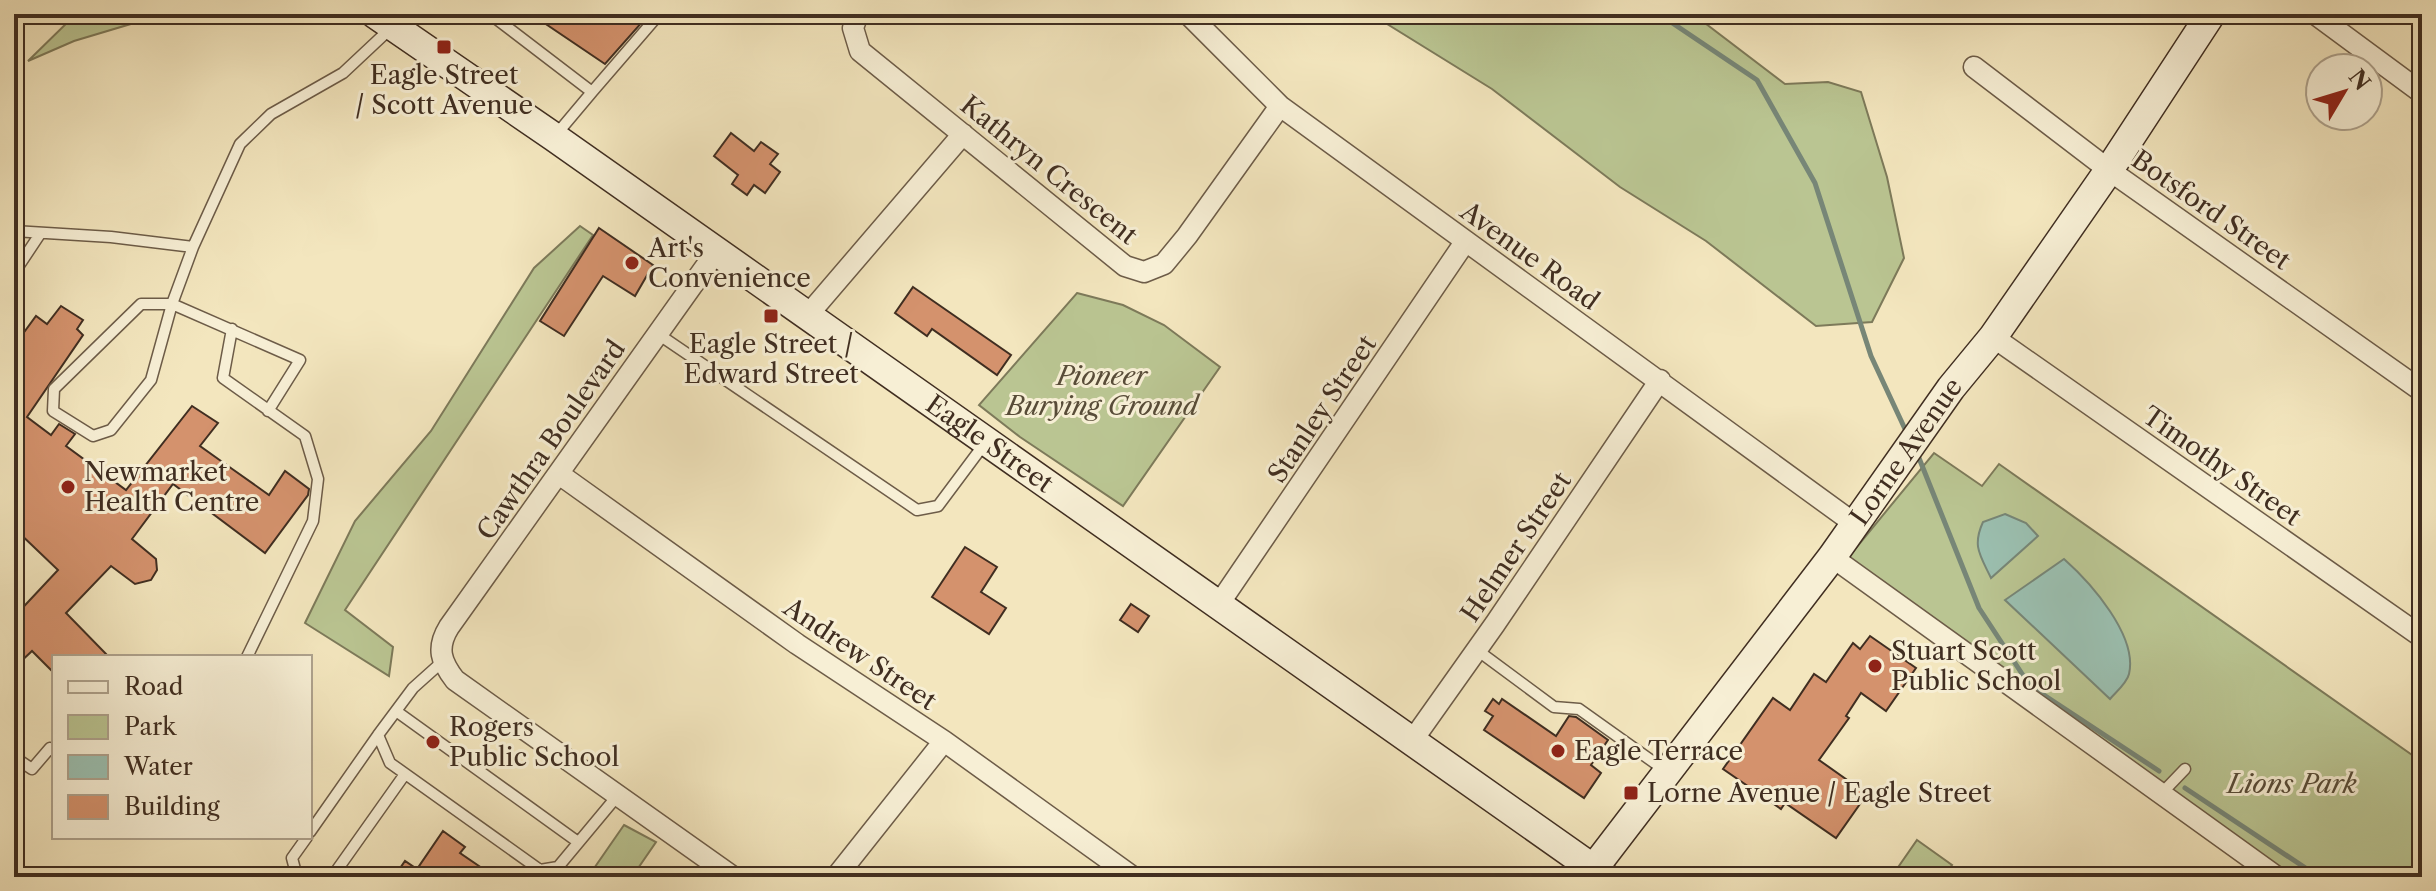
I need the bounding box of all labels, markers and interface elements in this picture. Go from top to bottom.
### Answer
marker: Eagle Street / Scott Avenue [435,38,453,56]
north arrow [2304,52,2384,132]
place label: Eagle Street / Scott Avenue [355,59,533,121]
text: N [2343,64,2376,96]
street label: Kathryn Crescent [954,89,1145,252]
street label: Botsford Street [2125,143,2297,277]
street label: Avenue Road [1454,194,1606,317]
place label: Art's Convenience [647,232,811,294]
marker: Art's Convenience [623,254,641,272]
marker: Eagle Street / Edward Street [762,307,780,325]
place label: Eagle Street / Edward Street [683,328,859,390]
street label: Stanley Street [1261,329,1383,489]
street label: Cawthra Boulevard [470,334,632,546]
park label: Pioneer Burying Ground [1004,360,1201,422]
street label: Lorne Avenue [1843,371,1969,532]
street label: Eagle Street [920,388,1060,500]
street label: Timothy Street [2137,399,2308,533]
place label: Newmarket Health Centre [84,456,259,518]
street label: Helmer Street [1454,465,1578,628]
marker: Newmarket Health Centre [59,478,77,496]
street label: Andrew Street [777,591,943,717]
place label: Stuart Scott Public School [1891,635,2061,697]
legend [52,655,312,839]
marker: Stuart Scott Public School [1866,657,1884,675]
text: Road [124,672,184,701]
place label: Rogers Public School [449,711,619,773]
text: Park [124,712,177,741]
marker: Rogers Public School [424,733,442,751]
place label: Eagle Terrace [1574,735,1743,767]
marker: Eagle Terrace [1549,742,1567,760]
text: Water [123,752,193,781]
park label: Lions Park [2225,768,2357,800]
place label: Lorne Avenue / Eagle Street [1647,777,1992,809]
marker: Lorne Avenue / Eagle Street [1622,784,1640,802]
text: Building [124,792,220,821]

